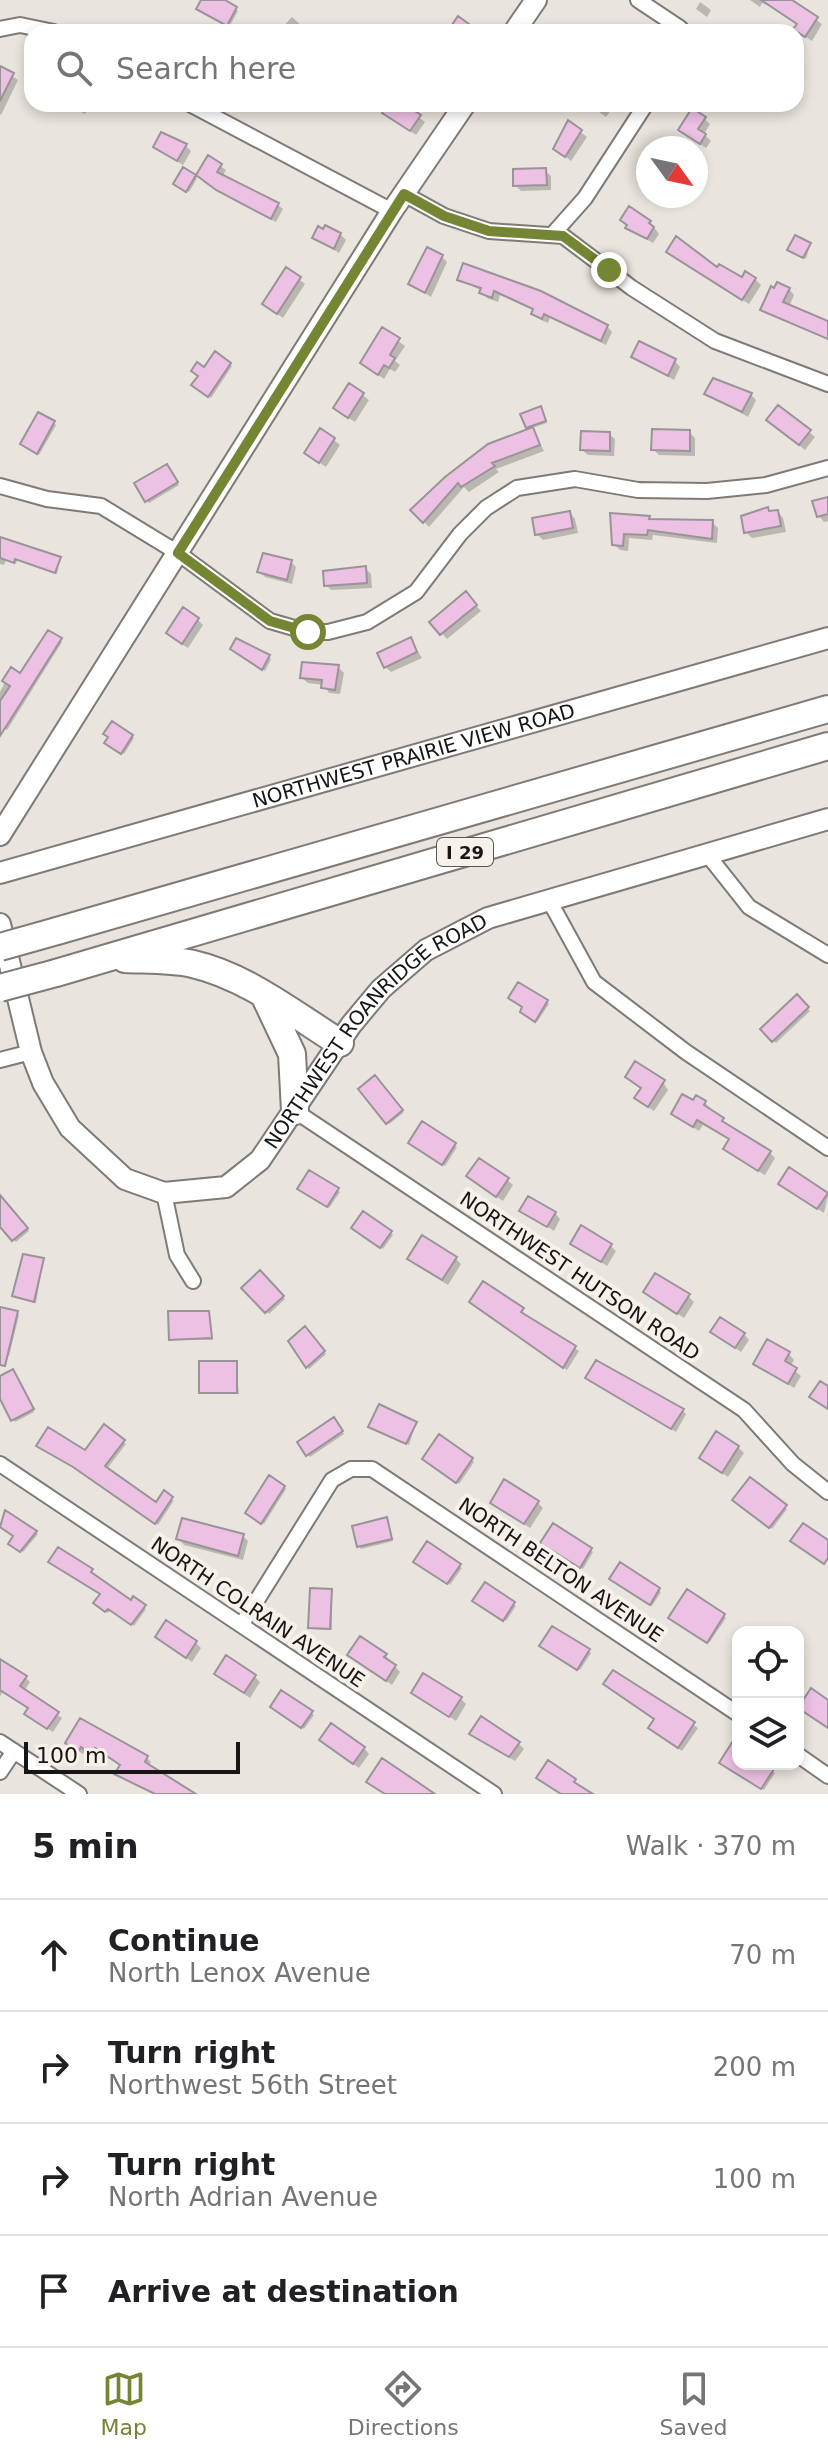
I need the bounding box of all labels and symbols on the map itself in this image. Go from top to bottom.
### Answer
north arrow [636,136,708,208]
route end [591,252,627,288]
route start [290,614,326,650]
street label: NORTHWEST PRAIRIE VIEW ROAD [250,698,578,813]
road number: I 29 [437,838,493,866]
street label: NORTHWEST ROANRIDGE ROAD [259,908,491,1153]
street label: NORTHWEST HUTSON ROAD [456,1187,704,1365]
street label: NORTH BELTON AVENUE [454,1492,668,1648]
street label: NORTH COLRAIN AVENUE [147,1531,369,1693]
scale bar [24,1738,240,1774]

